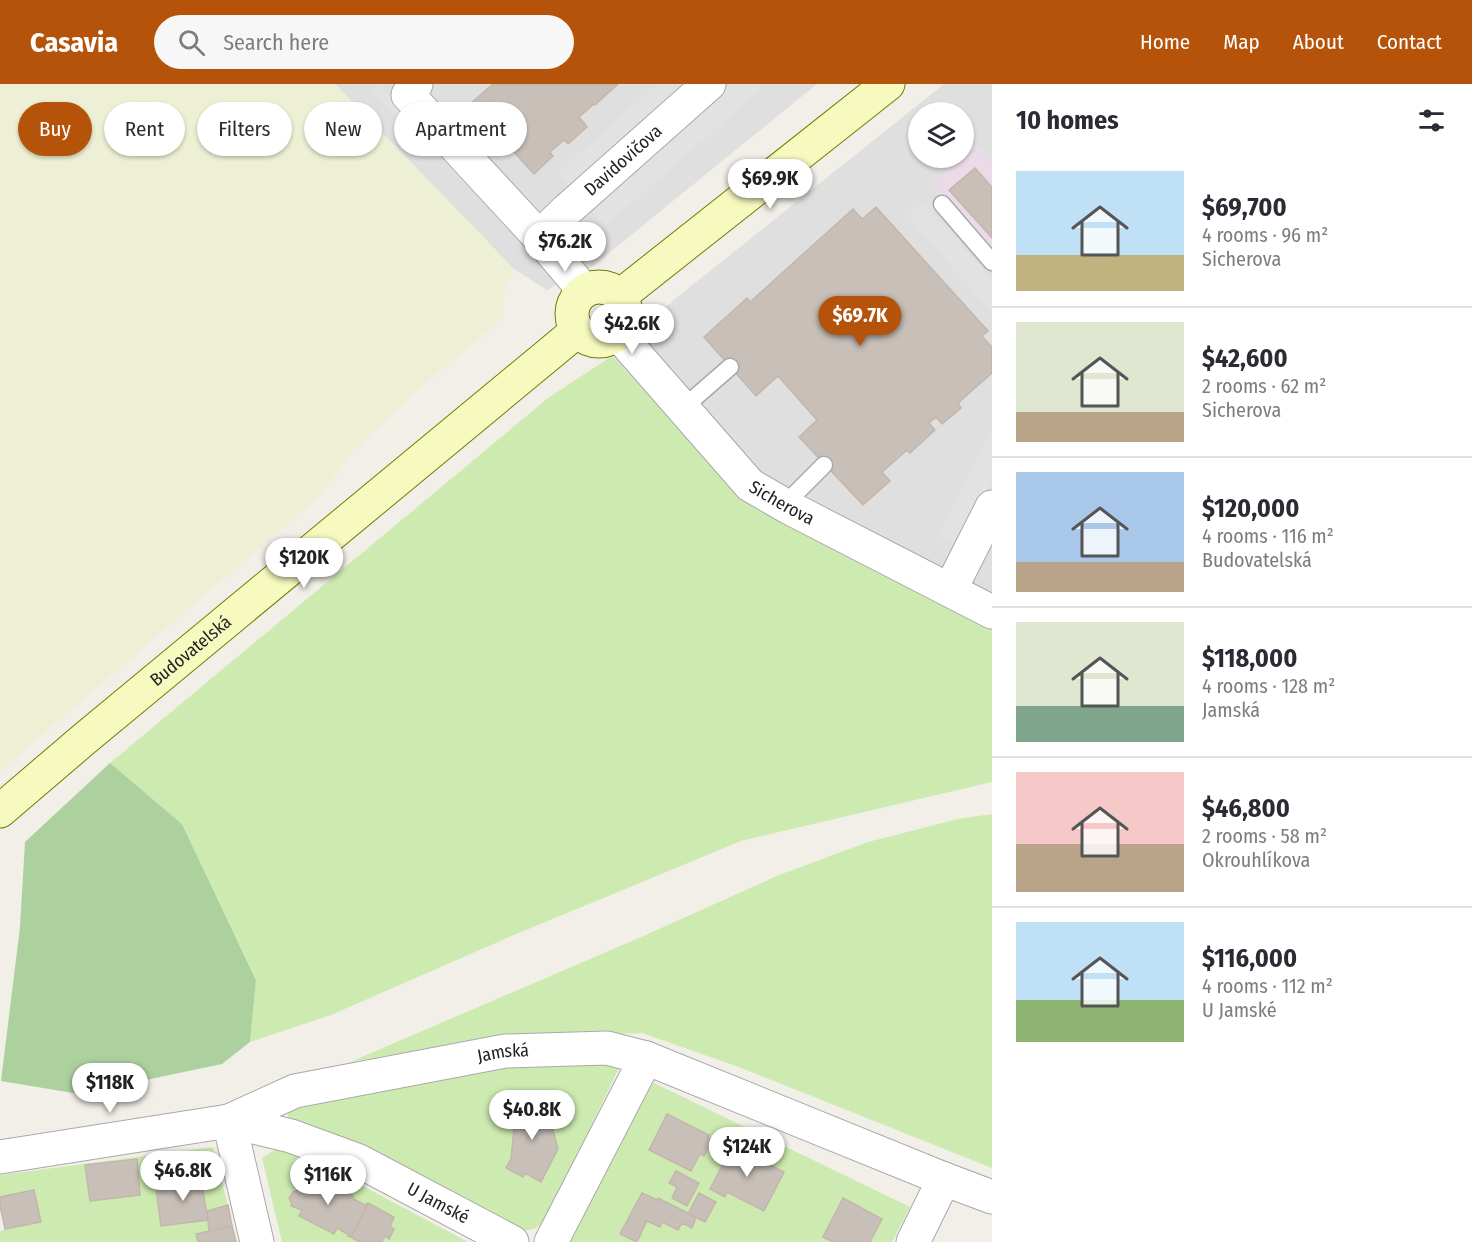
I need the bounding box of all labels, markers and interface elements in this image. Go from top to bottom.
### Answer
search box [154,15,574,69]
text: Casavia [30,26,118,59]
icon: search [175,26,208,59]
text: Search here [223,29,329,56]
text: Home [1140,29,1190,55]
text: Map [1223,29,1260,55]
text: About [1293,29,1344,55]
text: Contact [1377,29,1442,55]
chip: Buy [18,102,92,156]
chip: Rent [104,102,185,156]
chip: Filters [197,102,292,156]
chip: New [304,102,382,156]
chip: Apartment [394,102,527,156]
map controls [908,102,974,168]
button: layers [908,102,974,168]
icon: filters [1415,104,1448,137]
text: 10 homes [1016,105,1119,136]
street label: Davidovičova [580,120,667,200]
pin: $69.9K [721,159,819,210]
text: $69.9K [742,166,798,190]
text: $69,700 [1202,192,1287,223]
icon: home [1064,195,1136,267]
pin: $76.2K [516,222,614,273]
text: 4 rooms · 96 m² [1202,223,1328,247]
text: $76.2K [538,229,592,253]
text: Sicherova [1202,247,1281,271]
pin: $69.7K [811,296,909,347]
text: $69.7K [832,303,888,327]
pin: $42.6K [583,304,681,355]
text: $42.6K [604,311,660,335]
text: $42,600 [1202,343,1288,374]
icon: home [1064,346,1136,418]
text: 2 rooms · 62 m² [1202,374,1326,398]
text: Sicherova [1202,398,1281,422]
street label: Sicherova [745,476,818,530]
text: $120,000 [1202,493,1299,524]
icon: home [1064,496,1136,568]
text: 4 rooms · 116 m² [1202,524,1334,548]
pin: $120K [262,538,346,589]
text: $120K [279,545,329,569]
text: Budovatelská [1202,548,1312,572]
street label: Budovatelská [146,611,236,691]
text: $118,000 [1202,643,1297,674]
icon: home [1064,646,1136,718]
text: 4 rooms · 128 m² [1202,674,1335,698]
text: Jamská [1202,698,1260,722]
text: $46,800 [1202,793,1290,824]
icon: home [1064,796,1136,868]
text: 2 rooms · 58 m² [1202,824,1327,848]
text: Okrouhlíkova [1202,848,1310,872]
text: $116,000 [1202,943,1297,974]
icon: home [1064,946,1136,1018]
text: 4 rooms · 112 m² [1202,974,1333,998]
text: U Jamské [1202,998,1277,1022]
street label: Jamská [475,1039,530,1067]
pin: $118K [68,1063,152,1114]
text: $118K [86,1070,134,1094]
pin: $40.8K [483,1090,581,1141]
text: $40.8K [503,1097,561,1121]
pin: $124K [705,1127,789,1178]
text: $124K [723,1134,771,1158]
pin: $46.8K [134,1151,232,1202]
pin: $116K [286,1155,370,1206]
text: $46.8K [154,1158,212,1182]
text: $116K [304,1162,352,1186]
street label: U Jamské [403,1178,473,1228]

